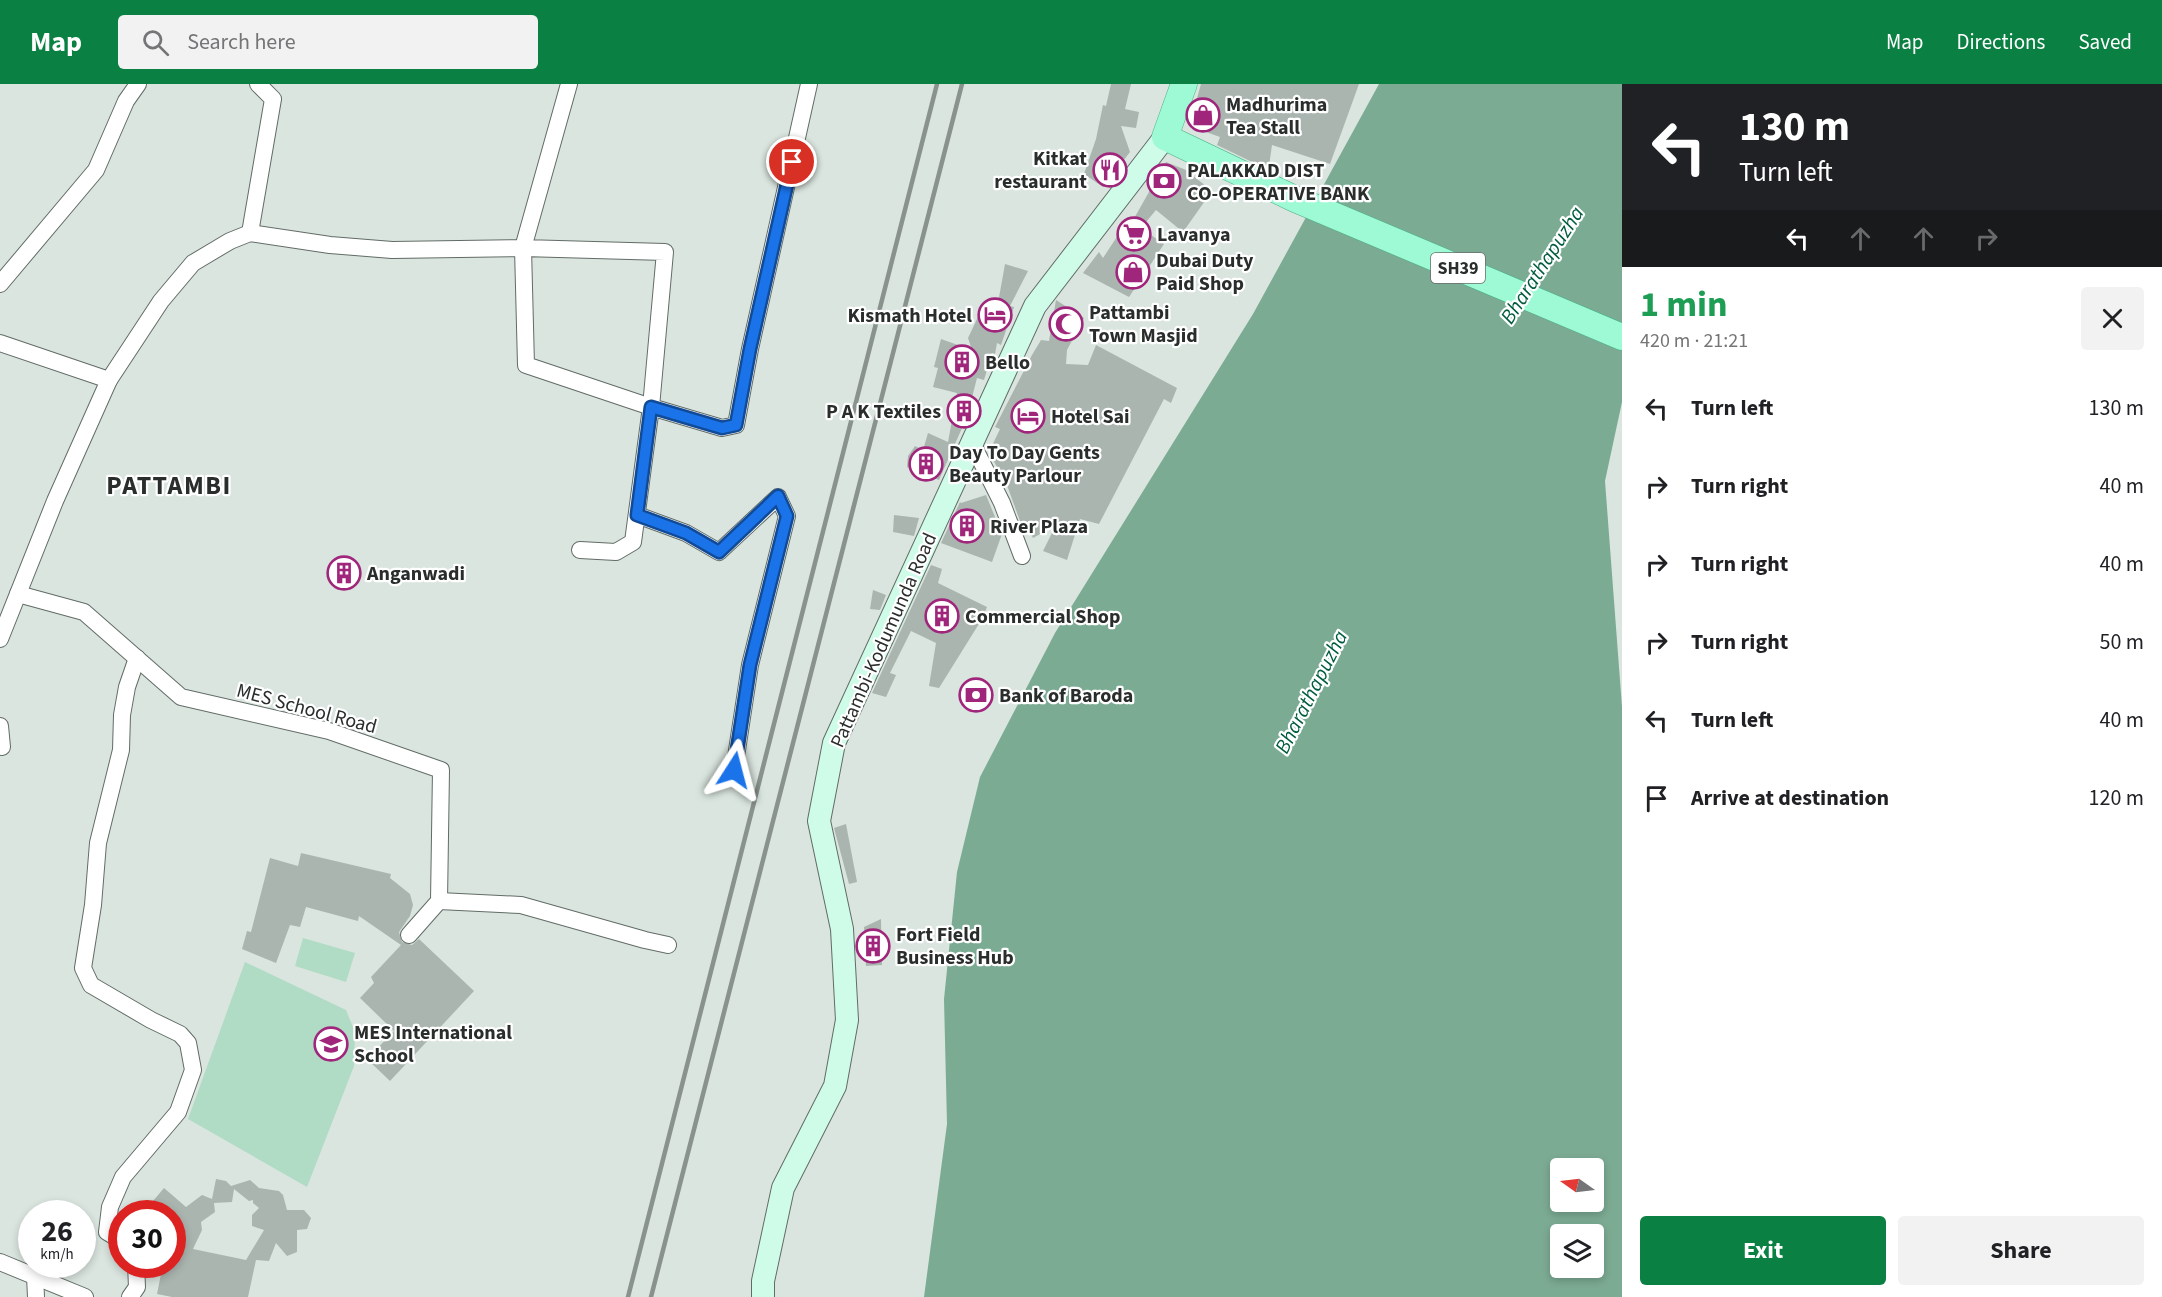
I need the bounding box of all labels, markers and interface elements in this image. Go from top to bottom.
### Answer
search box [118,15,538,69]
text: Map [30,22,82,62]
icon: search [139,26,172,59]
text: Search here [187,26,296,58]
text: Map [1886,27,1924,57]
text: Directions [1957,27,2045,57]
text: Saved [2078,27,2132,57]
place label: Madhurima Tea Stall [1226,91,1327,142]
shop icon: Madhurima Tea Stall [1185,97,1221,133]
text: 130 m [1739,97,1850,157]
icon: left [1640,108,1718,186]
pin [766,136,817,187]
icon: arrive [775,145,808,178]
place label: Kitkat restaurant [994,145,1087,196]
restaurant icon: Kitkat restaurant [1092,152,1128,188]
text: Turn left [1739,153,1833,192]
place label: PALAKKAD DIST CO-OPERATIVE BANK [1187,157,1370,208]
bank icon: PALAKKAD DIST CO-OPERATIVE BANK [1146,163,1182,199]
water label: Bharathapuzha [1493,200,1591,330]
supermarket icon: Lavanya [1116,216,1152,252]
place label: Lavanya [1157,221,1231,249]
icon: left [1781,222,1814,255]
icon: ahead [1844,222,1877,255]
icon: ahead [1907,222,1940,255]
icon: right [1970,222,2003,255]
place label: Dubai Duty Paid Shop [1156,247,1254,298]
road number: SH39 [1431,253,1485,283]
shop icon: Dubai Duty Paid Shop [1115,254,1151,290]
text: 1 min [1640,279,1728,330]
button: close [2081,287,2144,350]
hotel icon: Kismath Hotel [977,297,1013,333]
place label: Pattambi Town Masjid [1089,299,1198,350]
place label: Kismath Hotel [848,302,972,330]
mosque icon: Pattambi Town Masjid [1048,306,1084,342]
text: 420 m · 21:21 [1640,327,1748,355]
building icon: Bello [944,344,980,380]
place label: Bello [985,349,1030,377]
icon: left [1640,392,1673,425]
text: Turn left [1691,392,1773,424]
text: 130 m [2089,392,2144,424]
building icon: P A K Textiles [946,393,982,429]
place label: P A K Textiles [826,398,941,426]
hotel icon: Hotel Sai [1010,398,1046,434]
place label: Hotel Sai [1051,403,1130,431]
place label: Day To Day Gents Beauty Parlour [949,439,1100,490]
building icon: Day To Day Gents Beauty Parlour [908,446,944,482]
district label: PATTAMBI [106,467,232,504]
icon: right [1640,470,1673,503]
text: Turn right [1691,470,1788,502]
text: 40 m [2099,470,2144,502]
building icon: River Plaza [949,508,985,544]
place label: River Plaza [990,513,1088,541]
street label: Pattambi-Kodumunda Road [824,528,944,752]
icon: right [1640,548,1673,581]
text: Turn right [1691,548,1788,580]
text: 40 m [2099,548,2144,580]
building icon: Anganwadi [326,555,362,591]
place label: Anganwadi [366,560,465,588]
building icon: Commercial Shop [924,598,960,634]
place label: Commercial Shop [965,603,1120,631]
water label: Bharathapuzha [1267,625,1355,759]
icon: right [1640,626,1673,659]
text: Turn right [1691,626,1788,658]
text: 50 m [2099,626,2144,658]
street label: MES School Road [233,677,380,741]
bank icon: Bank of Baroda [958,677,994,713]
place label: Bank of Baroda [999,682,1133,710]
icon: left [1640,704,1673,737]
text: Turn left [1691,704,1773,736]
text: 40 m [2099,704,2144,736]
position arrow [702,738,766,802]
icon: arrive [1640,782,1673,815]
text: Arrive at destination [1691,782,1889,814]
text: 120 m [2089,782,2144,814]
place label: Fort Field Business Hub [896,921,1014,972]
building icon: Fort Field Business Hub [855,928,891,964]
place label: MES International School [354,1019,512,1070]
school or university icon: MES International School [313,1026,349,1062]
north arrow [1550,1158,1604,1212]
map controls [1550,1158,1604,1278]
speed limit sign: 30 [108,1200,186,1278]
text: 26 [41,1210,73,1253]
button: Exit [1640,1216,1886,1285]
button: Share [1898,1216,2144,1285]
button: layers [1550,1224,1604,1278]
text: km/h [40,1244,74,1265]

